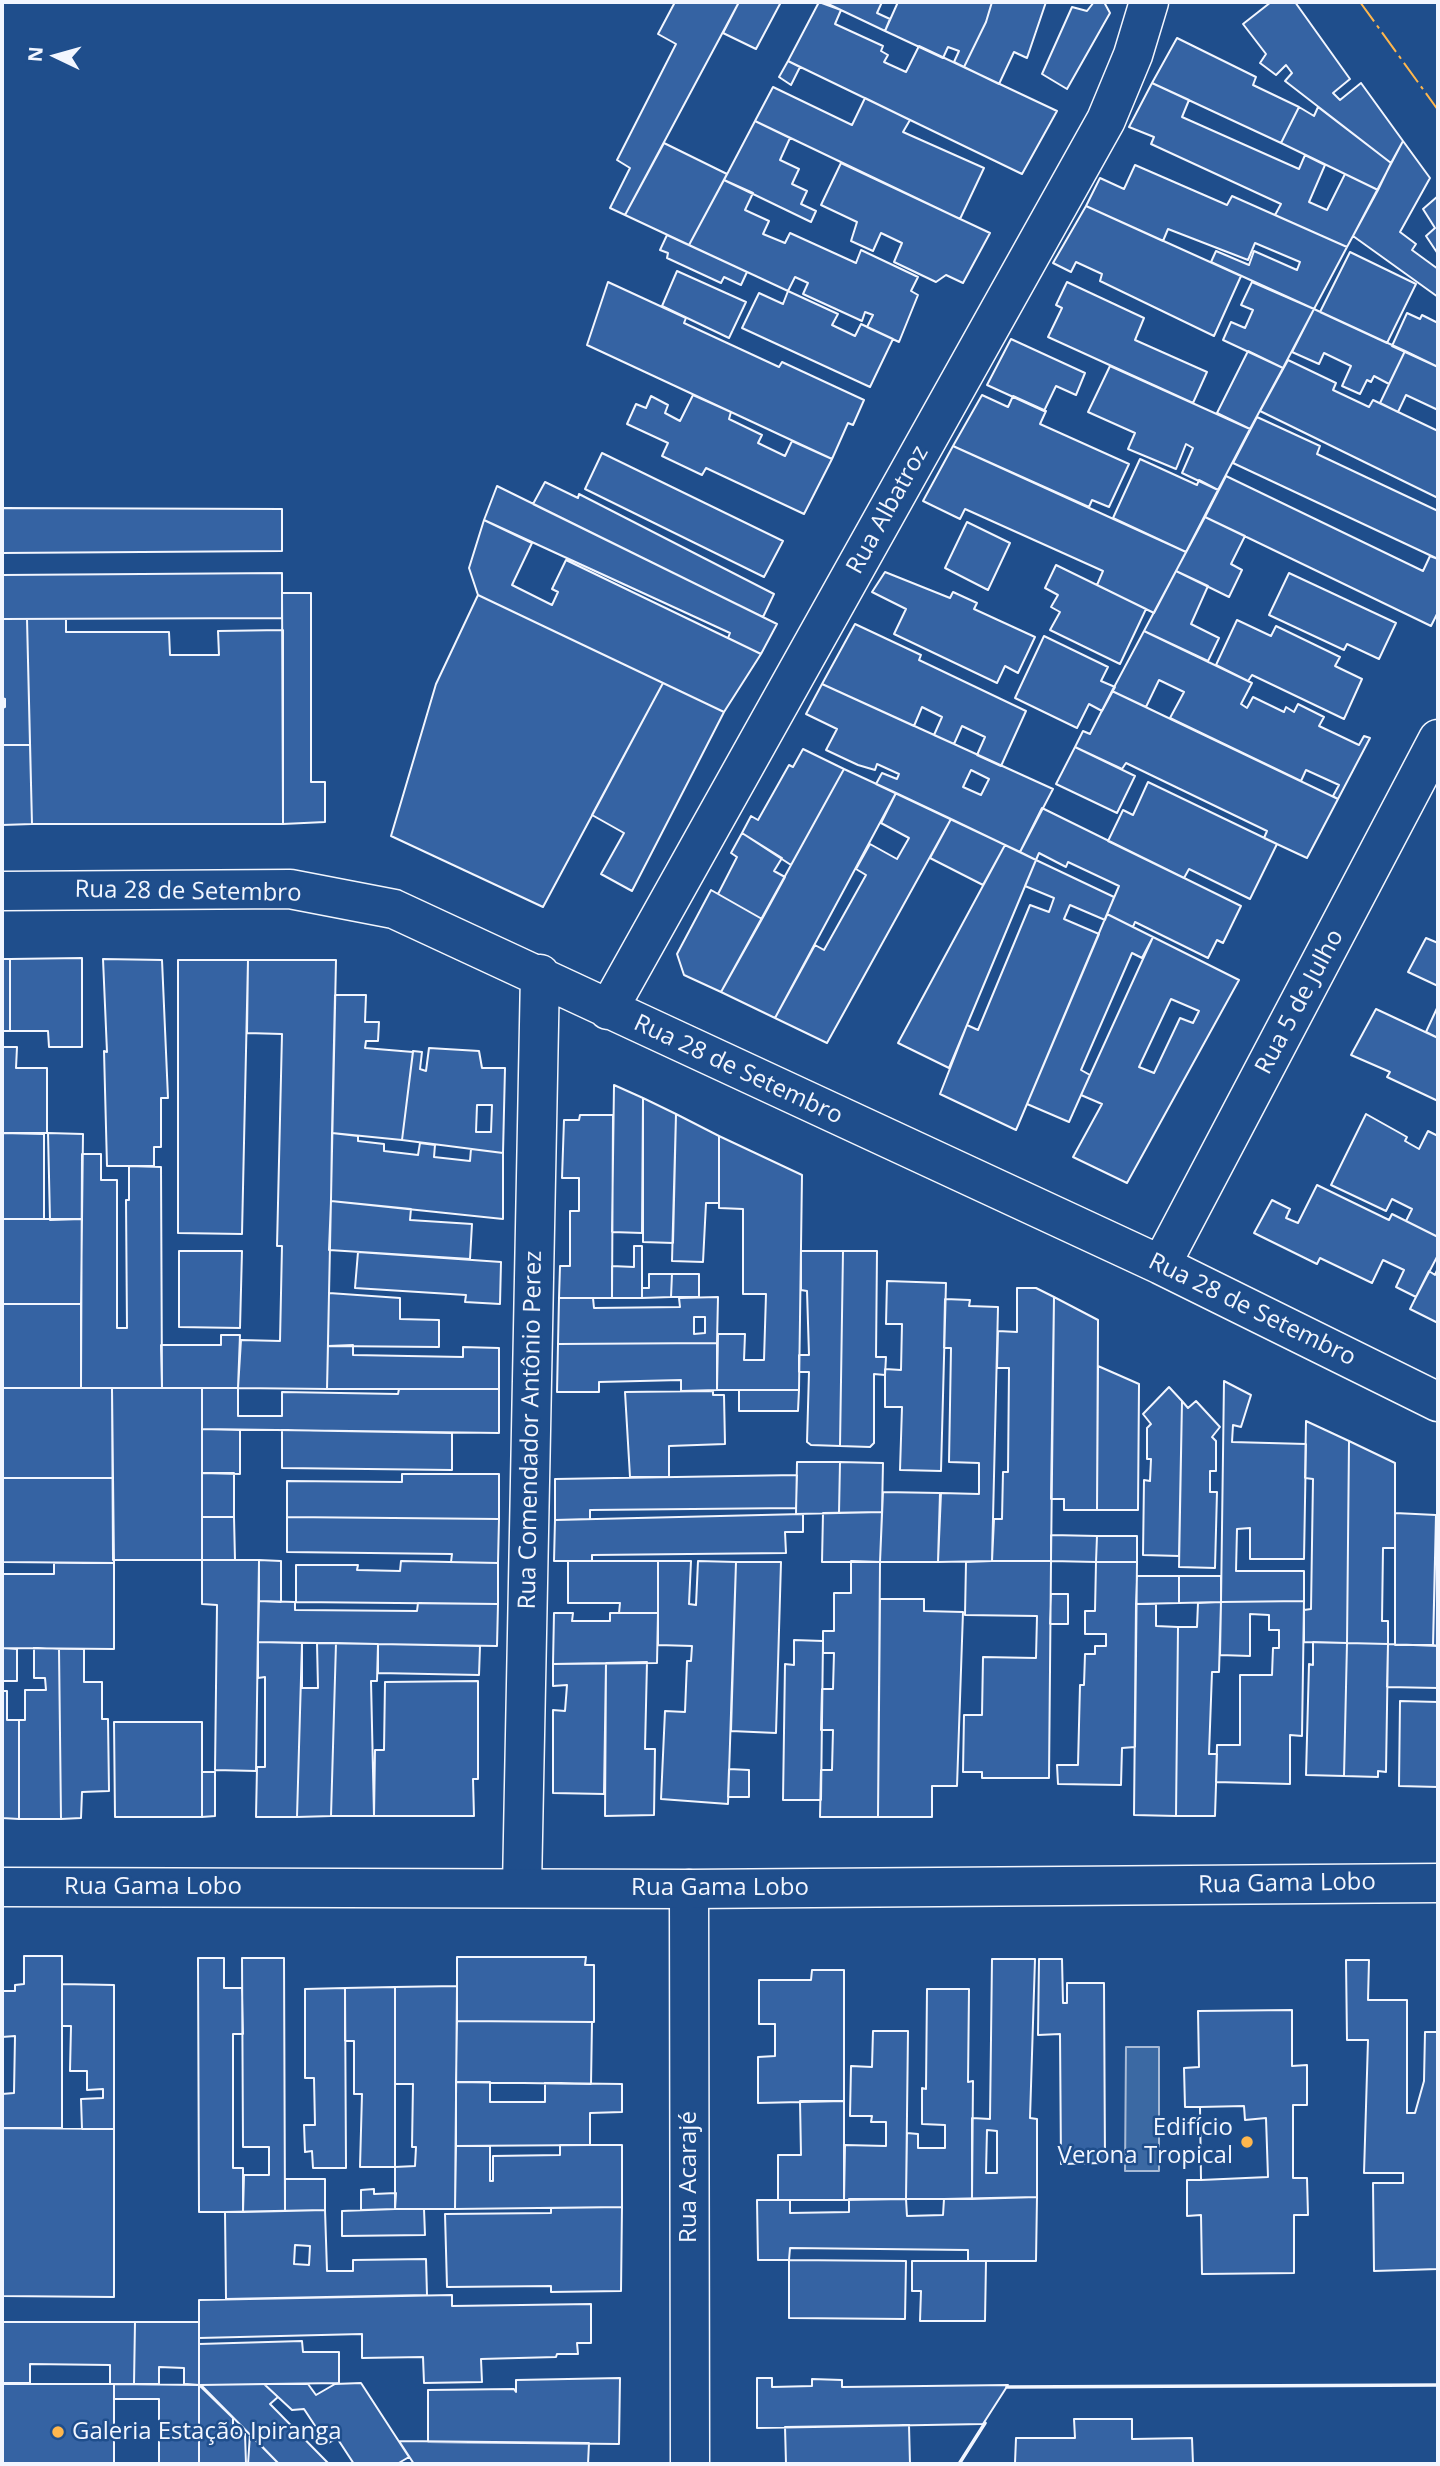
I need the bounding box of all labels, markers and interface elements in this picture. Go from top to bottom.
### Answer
north arrow [21,21,91,91]
text: N [21,45,49,63]
street label: Rua Albatroz [841,441,935,579]
street label: Rua 28 de Setembro [74,876,302,908]
street label: Rua 5 de Julho [1250,925,1350,1079]
street label: Rua 28 de Setembro [629,1009,847,1131]
street label: Rua 28 de Setembro [1144,1247,1360,1373]
street label: Rua Comendador Antônio Perez [513,1250,549,1610]
street label: Rua Gama Lobo [1198,1868,1376,1900]
street label: Rua Gama Lobo [64,1873,242,1901]
street label: Rua Gama Lobo [631,1874,809,1902]
street label: Rua Acarajé [675,2111,703,2243]
place label: Edifício Verona Tropical [1058,2114,1233,2170]
marker: Edifício Verona Tropical [1239,2134,1255,2150]
place label: Galeria Estação Ipiranga [72,2418,342,2446]
marker: Galeria Estação Ipiranga [50,2424,66,2440]

